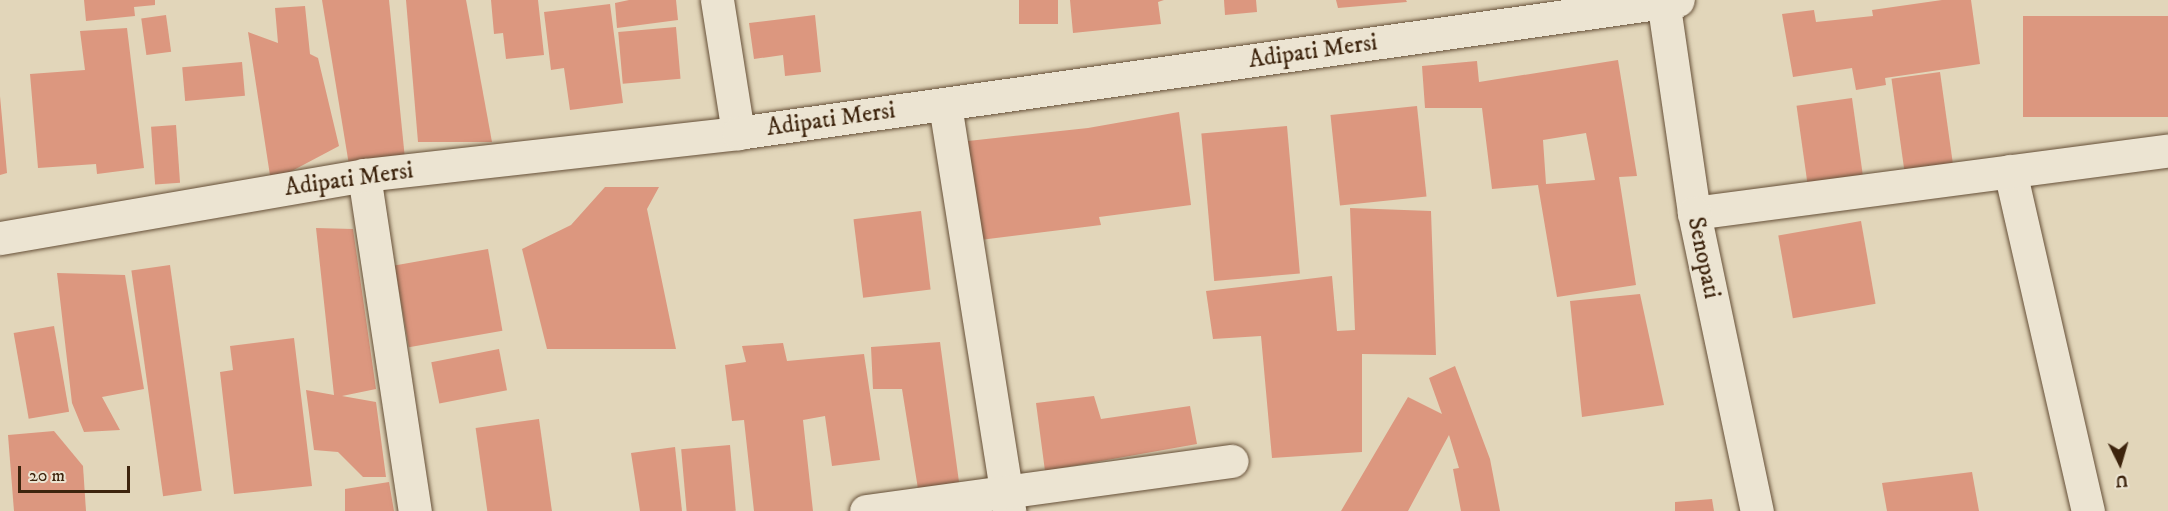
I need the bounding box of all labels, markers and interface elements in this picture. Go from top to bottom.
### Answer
street label: Adipati Mersi [1247,29,1379,75]
street label: Adipati Mersi [765,97,897,143]
street label: Adipati Mersi [283,157,415,203]
street label: Senopati [1680,215,1726,301]
north arrow [2090,433,2150,493]
scale bar [21,454,134,492]
text: 20 m [29,465,65,487]
text: U [2115,470,2129,491]

